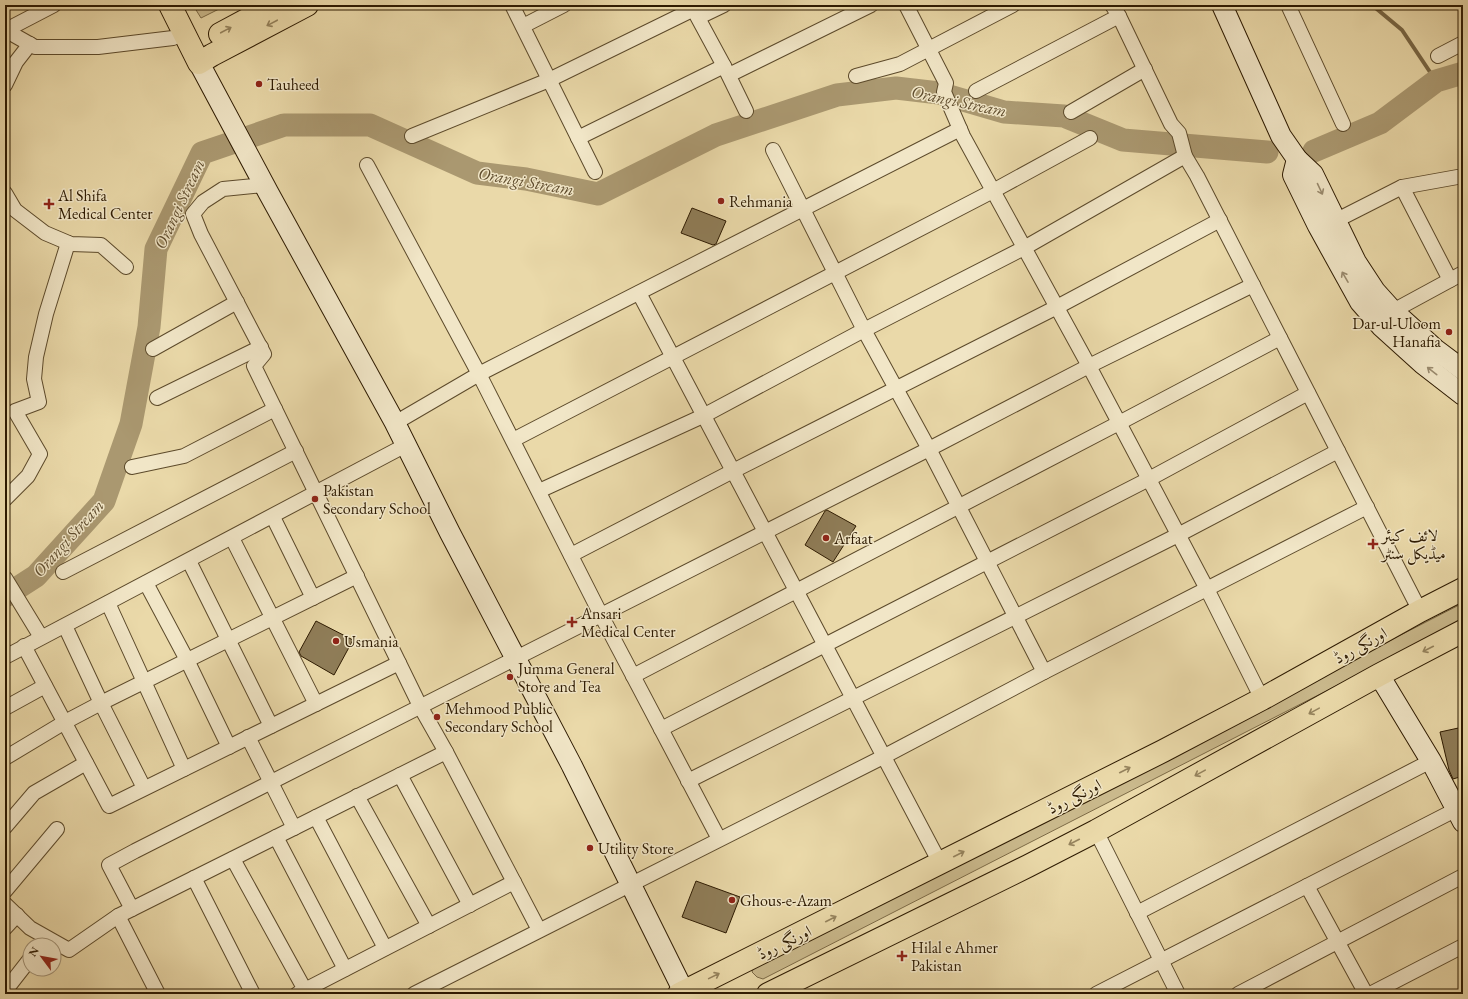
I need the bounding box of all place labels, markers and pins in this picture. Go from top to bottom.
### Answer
place label: Tauheed [267,74,320,95]
marker: Tauheed [254,79,264,89]
place label: Al Shifa Medical Center [57,185,153,224]
place label: Rehmania [729,191,793,212]
marker: Rehmania [716,196,726,206]
marker: Al Shifa Medical Center [43,198,55,210]
place label: Dar-ul-Uloom Hanafia [1352,313,1442,352]
marker: Dar-ul-Uloom Hanafia [1444,327,1454,337]
place label: Pakistan Secondary School [323,480,431,519]
marker: Pakistan Secondary School [310,494,320,504]
place label: لائف کیئر میڈیکل سنٹر [1380,525,1446,565]
place label: Arfaat [833,528,873,549]
marker: Arfaat [821,533,831,543]
marker: لائف کیئر میڈیکل سنٹر [1367,538,1379,550]
place label: Ansari Medical Center [580,603,676,642]
marker: Ansari Medical Center [566,616,578,628]
place label: Usmania [344,631,399,652]
marker: Usmania [331,636,341,646]
place label: Jumma General Store and Tea [516,658,615,697]
marker: Jumma General Store and Tea [505,672,515,682]
place label: Mehmood Public Secondary School [445,698,553,737]
marker: Mehmood Public Secondary School [432,712,442,722]
place label: Utility Store [598,838,674,859]
marker: Utility Store [585,843,595,853]
place label: Ghous-e-Azam [740,890,833,911]
marker: Ghous-e-Azam [727,895,737,905]
place label: Hilal e Ahmer Pakistan [911,937,999,976]
marker: Hilal e Ahmer Pakistan [896,950,908,962]

